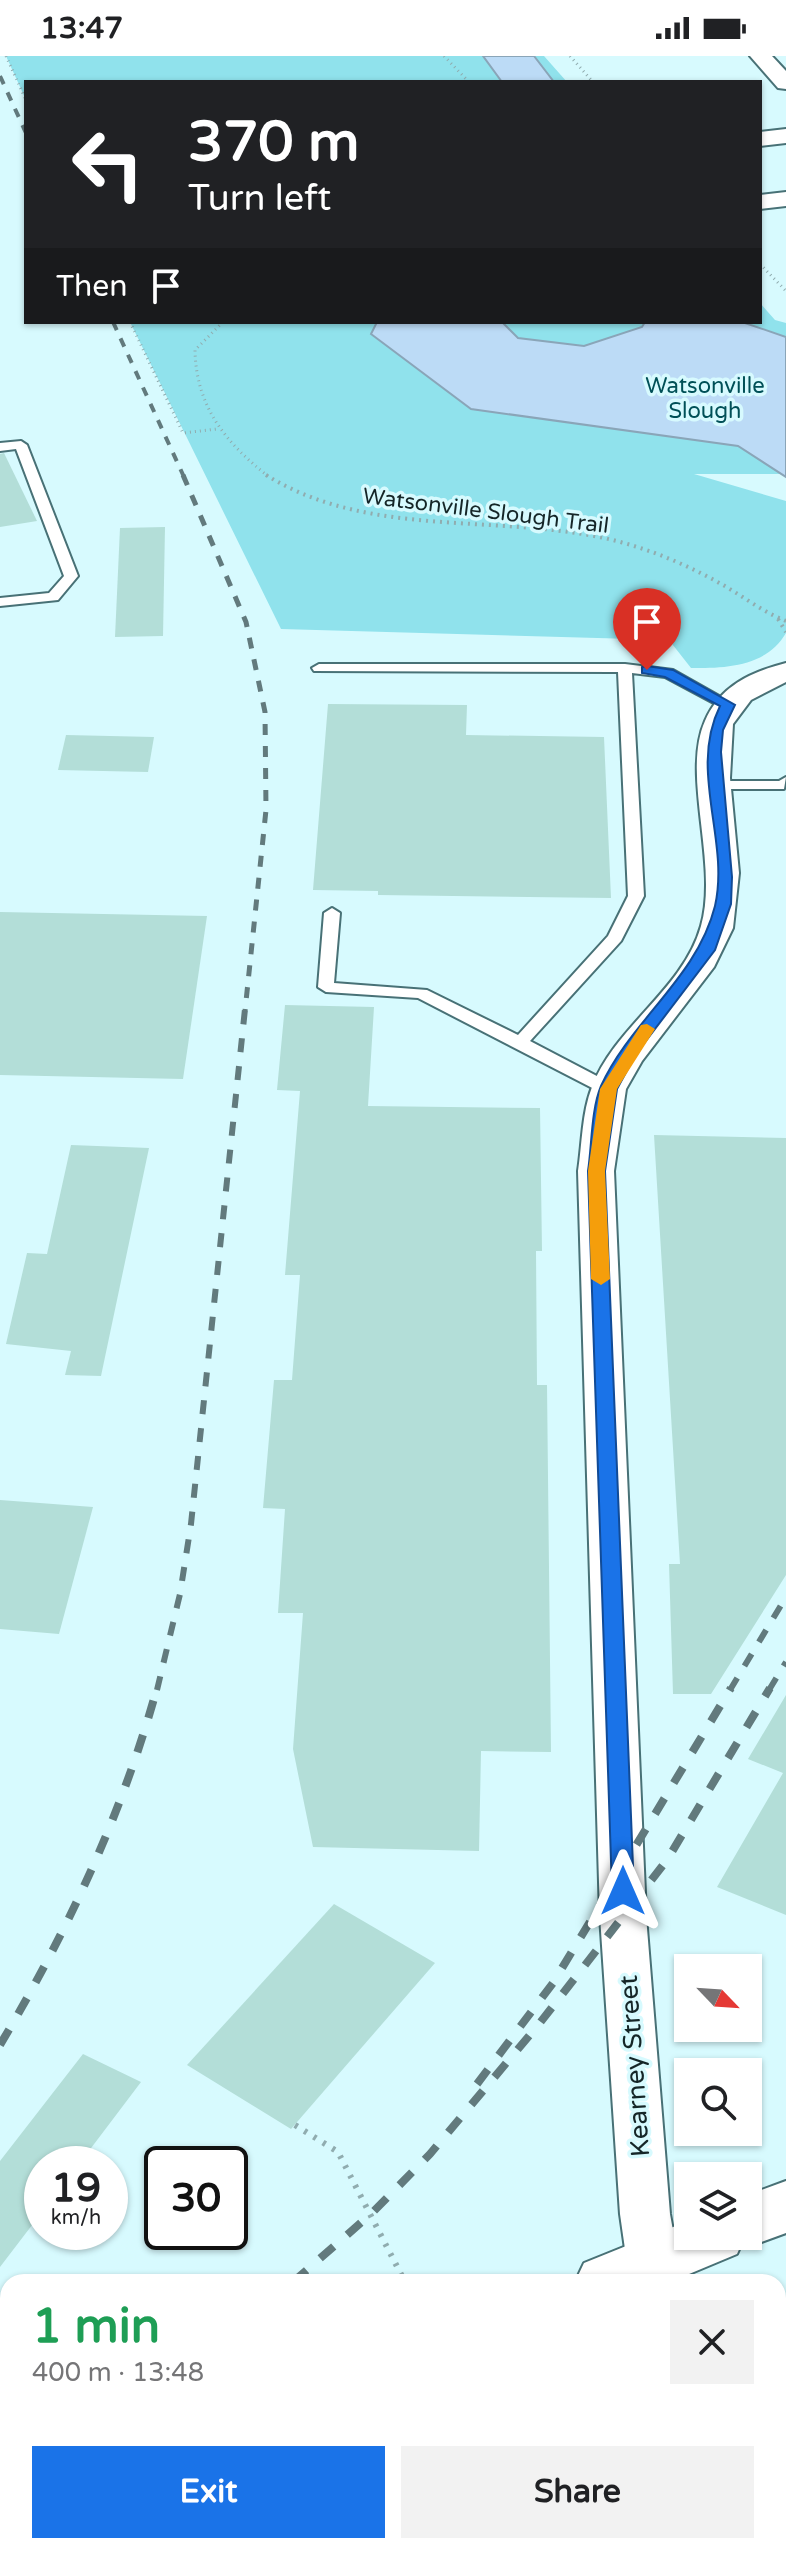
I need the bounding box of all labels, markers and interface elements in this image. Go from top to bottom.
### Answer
text: 13:47 [40,10,123,47]
text: 370 m [188,109,359,176]
icon: left [56,112,160,216]
text: Turn left [188,177,331,220]
icon: arrive [144,264,188,308]
text: Then [56,268,128,305]
park label: Watsonville Slough [645,373,765,424]
street label: Watsonville Slough Trail [361,483,610,539]
pin [613,588,681,670]
icon: arrive [625,600,669,644]
position arrow [581,1849,665,1933]
north arrow [674,1954,762,2042]
map controls [674,1954,762,2250]
street label: Kearney Street [613,1974,656,2158]
button: search [674,2058,762,2146]
speed limit sign: 30 [144,2146,248,2250]
button: layers [674,2162,762,2250]
text: 19 [51,2164,101,2212]
text: km/h [51,2206,101,2230]
text: 1 min [32,2298,160,2356]
button: close [670,2300,754,2384]
text: 400 m · 13:48 [32,2357,204,2388]
button: Exit [32,2446,385,2538]
button: Share [401,2446,754,2538]

